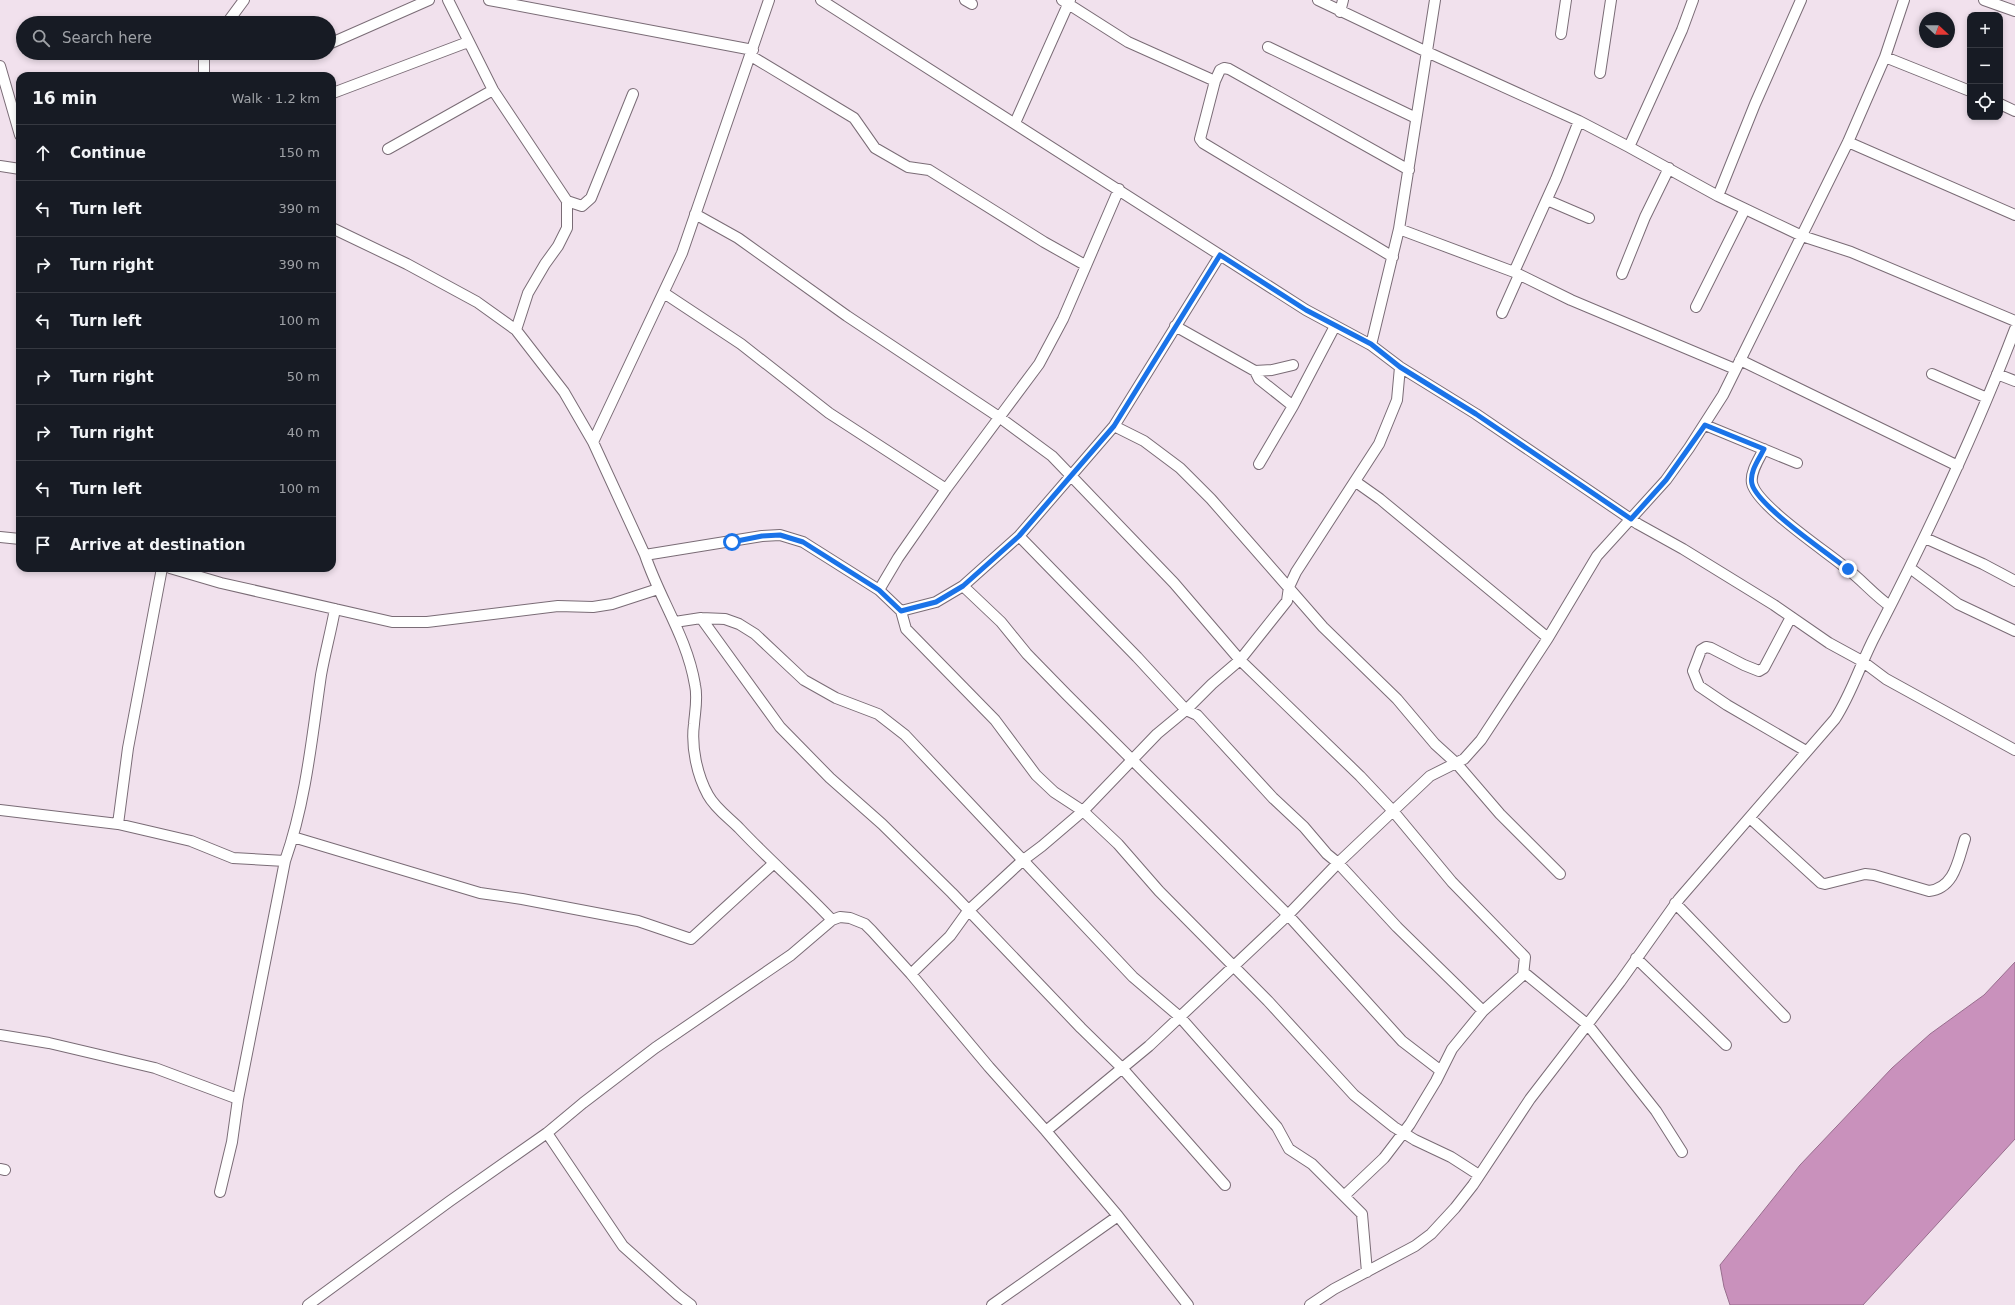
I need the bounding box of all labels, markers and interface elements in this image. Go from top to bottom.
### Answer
north arrow [1919,12,1955,48]
map controls [1967,12,2003,120]
button: + [1967,12,2003,48]
search box [16,16,336,60]
icon: search [30,27,52,49]
text: Search here [62,29,152,47]
button: − [1967,48,2003,84]
button: locate [1967,84,2003,120]
text: 16 min [32,88,97,108]
text: Walk · 1.2 km [231,91,320,106]
icon: ahead [32,142,54,164]
text: Continue [70,144,146,162]
text: 150 m [278,145,320,160]
icon: left [32,198,54,220]
text: Turn left [70,200,142,218]
text: 390 m [278,201,320,216]
icon: right [32,254,54,276]
text: Turn right [70,256,154,274]
text: 390 m [278,257,320,272]
icon: left [32,310,54,332]
text: Turn left [70,312,142,330]
text: 100 m [278,313,320,328]
icon: right [32,366,54,388]
text: Turn right [70,368,154,386]
text: 50 m [287,369,320,384]
icon: right [32,422,54,444]
text: Turn right [70,424,154,442]
text: 40 m [287,425,320,440]
icon: left [32,478,54,500]
text: Turn left [70,480,142,498]
text: 100 m [278,481,320,496]
route start [723,533,741,551]
icon: arrive [32,534,54,556]
text: Arrive at destination [70,536,245,554]
route end [1839,560,1857,578]

